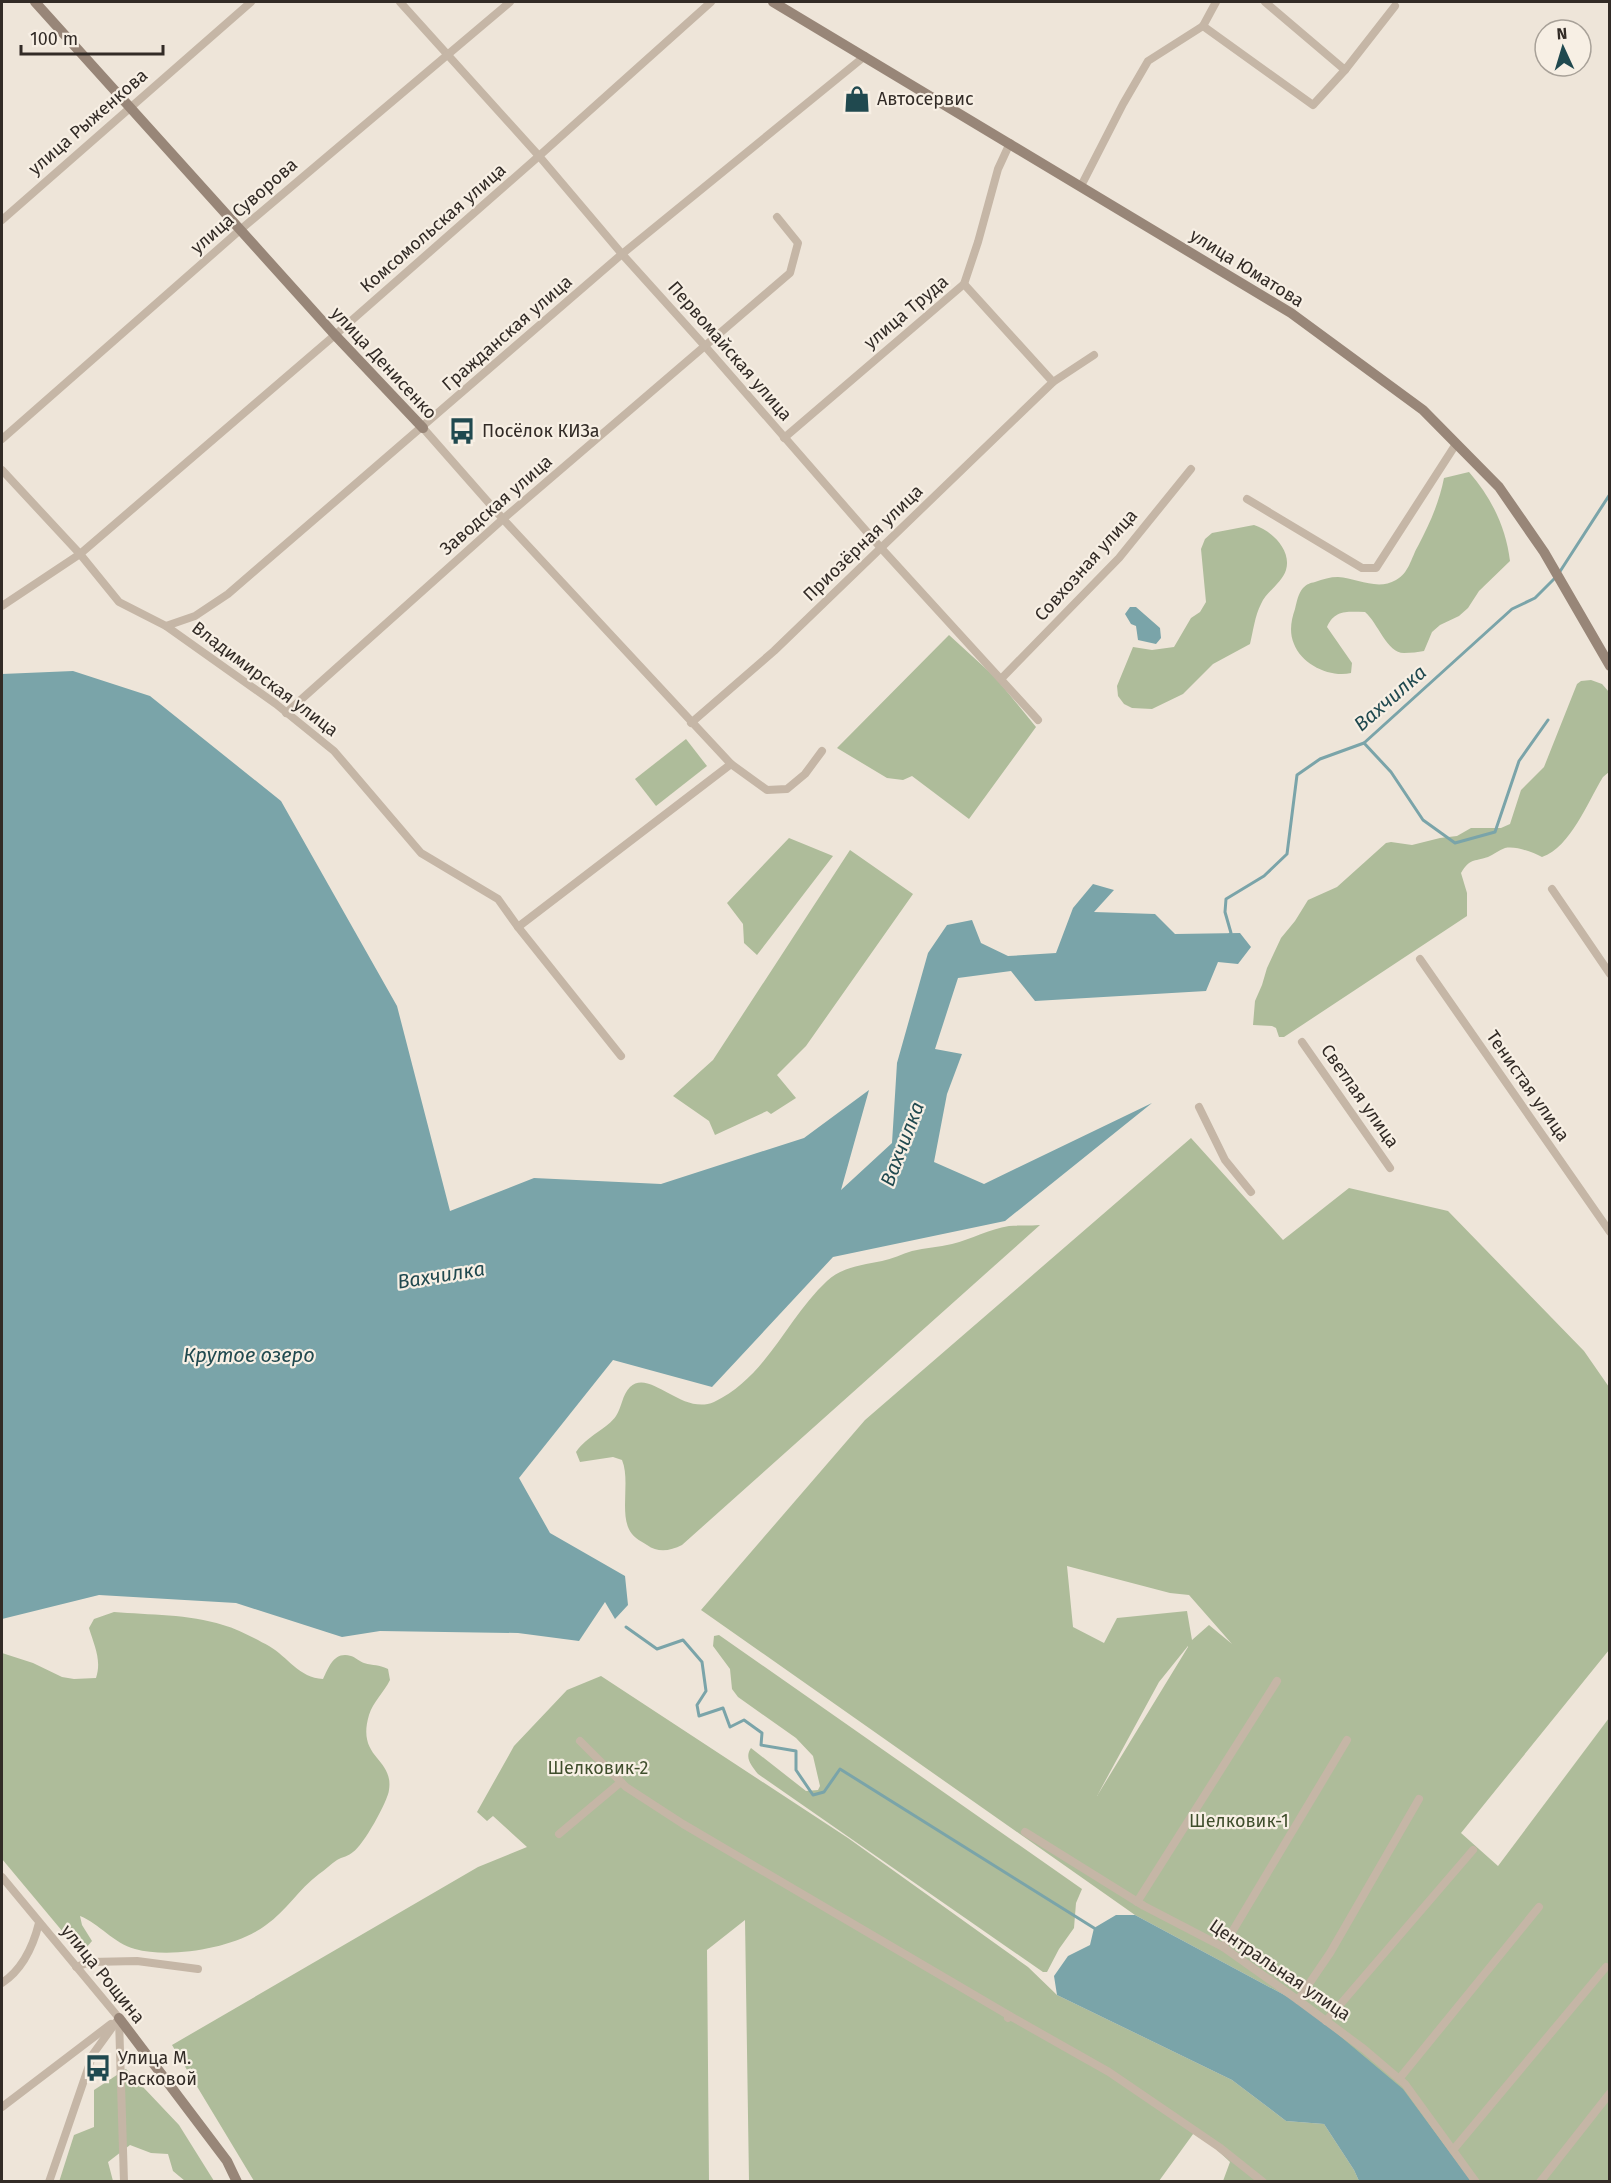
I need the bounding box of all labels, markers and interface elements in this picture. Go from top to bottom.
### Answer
scale bar [21,18,164,56]
north arrow [1533,18,1593,78]
text: N [1556,24,1568,43]
text: 100 m [30,28,78,50]
street label: улица Рыженкова [24,64,152,180]
shop icon: Автосервис [842,84,872,114]
place label: Автосервис [877,88,974,110]
street label: улица Суворова [186,154,302,258]
street label: Комсомольская улица [356,159,510,297]
street label: улица Юматова [1186,224,1308,312]
street label: улица Труда [859,270,953,354]
street label: Гражданская улица [437,271,577,395]
street label: Первомайская улица [663,277,797,425]
street label: улица Денисенко [326,302,442,424]
bus stop icon: Посёлок КИЗа [447,416,477,446]
place label: Посёлок КИЗа [482,420,600,442]
street label: Заводская улица [435,450,557,560]
street label: Приозёрная улица [798,480,928,606]
street label: Совхозная улица [1030,504,1142,626]
street label: Владимирская улица [187,617,343,741]
water label: Вахчилка [1349,660,1431,736]
street label: Тенистая улица [1482,1026,1574,1146]
street label: Светлая улица [1316,1040,1404,1152]
water label: Вахчилка [875,1098,929,1190]
water label: Вахчилка [395,1256,487,1294]
water label: Крутое озеро [183,1343,315,1367]
park label: Шелковик-2 [547,1757,649,1779]
park label: Шелковик-1 [1189,1810,1289,1832]
street label: Центральная улица [1205,1915,1355,2025]
street label: улица Рощина [56,1920,150,2028]
place label: Улица М. Расковой [118,2047,197,2090]
bus stop icon: Улица М. Расковой [83,2053,113,2083]

